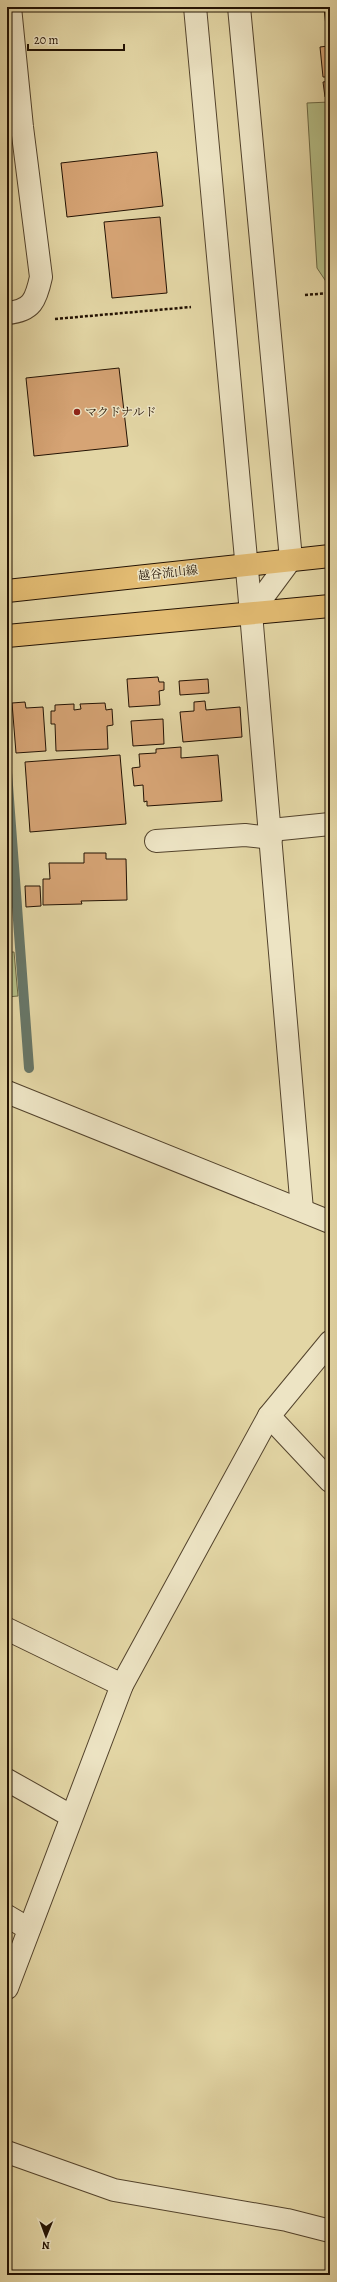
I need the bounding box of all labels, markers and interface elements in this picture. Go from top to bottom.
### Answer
scale bar [28,26,124,52]
text: 20 m [34,32,58,48]
place label: マクドナルド [85,404,156,420]
marker: マクドナルド [72,407,82,417]
street label: 越谷流山線 [137,562,199,584]
north arrow [26,2216,66,2256]
text: N [42,2238,50,2253]

